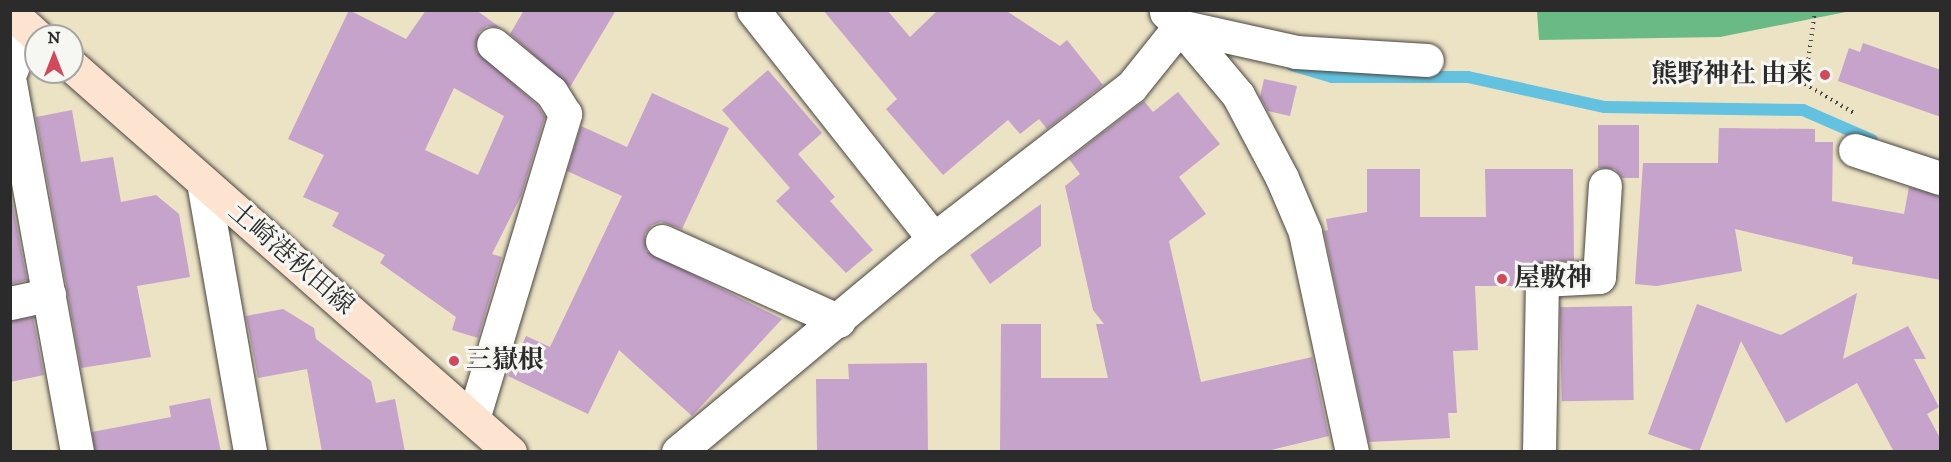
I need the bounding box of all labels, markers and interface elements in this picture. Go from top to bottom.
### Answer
north arrow [24,24,84,84]
text: N [47,28,61,48]
place label: 熊野神社 由来 [1651,59,1813,91]
marker: 熊野神社 由来 [1818,68,1832,82]
street label: 土崎港秋田線 [222,196,360,322]
place label: 屋敷神 [1514,263,1592,295]
marker: 屋敷神 [1495,272,1509,286]
place label: 三嶽根 [466,345,544,377]
marker: 三嶽根 [447,354,461,368]

